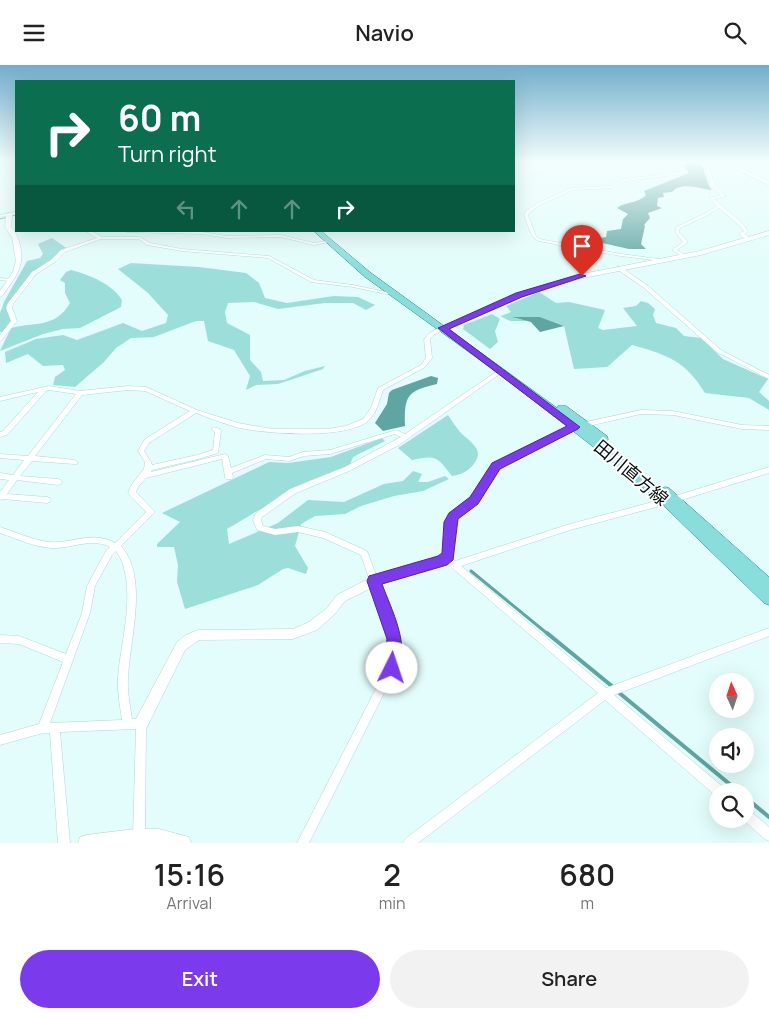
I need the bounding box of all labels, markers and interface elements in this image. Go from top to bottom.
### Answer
text: Navio [355,18,414,48]
icon: menu [20,19,48,47]
icon: search [721,19,749,47]
text: 60 m [118,94,201,142]
icon: right [35,100,100,165]
text: Turn right [118,139,216,169]
icon: left [172,195,200,223]
icon: ahead [225,195,253,223]
icon: ahead [278,195,306,223]
icon: right [331,195,359,223]
pin [561,225,603,276]
icon: arrive [568,232,596,260]
street label: 田川直方線 [589,434,674,510]
position arrow [365,641,417,693]
north arrow [709,673,754,717]
map controls [709,673,754,828]
button: sound [709,728,754,773]
button: search [709,783,754,828]
text: 15:16 [154,854,225,895]
text: 2 [383,854,401,895]
text: 680 [559,854,615,895]
text: Arrival [167,892,212,914]
text: min [379,892,406,914]
text: m [580,892,594,914]
button: Exit [20,950,380,1008]
button: Share [390,950,749,1008]

